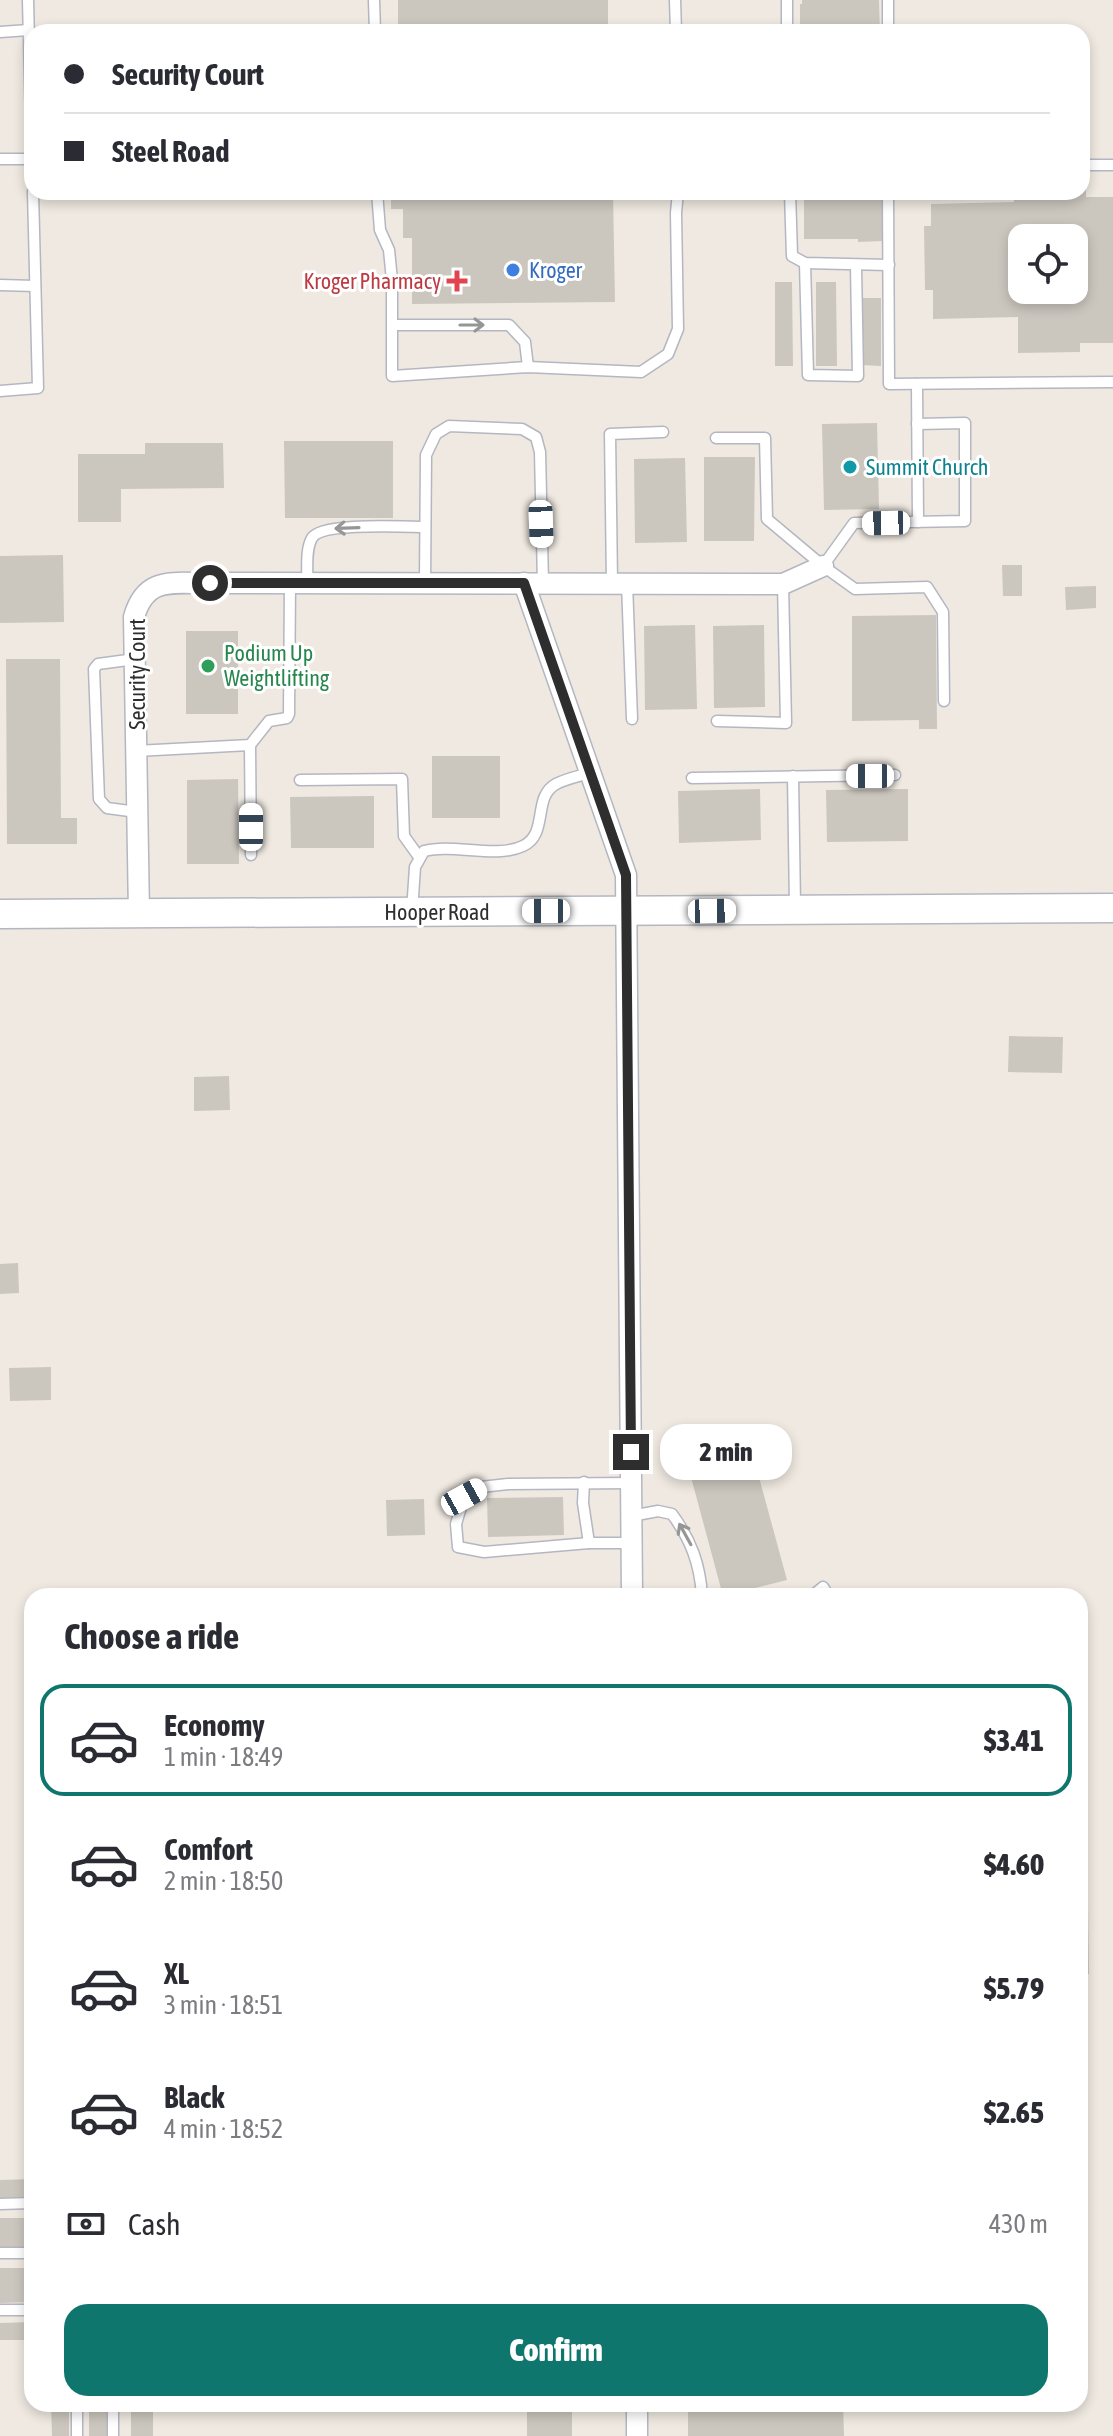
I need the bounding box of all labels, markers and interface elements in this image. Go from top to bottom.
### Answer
text: Security Court [112,57,264,91]
text: Steel Road [112,134,229,168]
map controls [1008,224,1088,304]
button: locate [1008,224,1088,304]
place label: Kroger [529,257,583,283]
marker: Kroger [504,261,522,279]
place label: Kroger Pharmacy [303,268,441,294]
marker: Kroger Pharmacy [448,272,466,290]
one-way arrow [458,317,485,333]
place label: Summit Church [866,454,988,480]
marker: Summit Church [841,458,859,476]
car [528,500,554,548]
car [862,511,910,535]
one-way arrow [334,520,361,535]
route start [192,565,228,601]
street label: Security Court [124,618,150,730]
place label: Podium Up Weightlifting [224,640,330,691]
marker: Podium Up Weightlifting [199,657,217,675]
car [846,764,894,788]
car [239,803,263,851]
street label: Hooper Road [384,899,490,925]
car [522,899,570,923]
car [688,899,736,923]
callout: 2 min [659,1424,791,1480]
route end [613,1434,649,1470]
text: 2 min [699,1437,753,1467]
car [437,1475,491,1519]
one-way arrow [676,1523,692,1546]
text: Choose a ride [64,1615,239,1657]
icon: car [68,1704,140,1776]
text: Economy [164,1708,265,1742]
text: $3.41 [984,1723,1044,1757]
text: 1 min · 18:49 [164,1742,283,1772]
icon: car [68,1828,140,1900]
text: Comfort [164,1832,253,1866]
text: $4.60 [984,1847,1044,1881]
text: 2 min · 18:50 [164,1866,283,1896]
icon: car [68,1952,140,2024]
text: XL [164,1956,189,1990]
text: $5.79 [984,1971,1044,2005]
text: 3 min · 18:51 [164,1990,283,2020]
icon: car [68,2076,140,2148]
text: Black [164,2080,224,2114]
text: $2.65 [984,2095,1044,2129]
text: 4 min · 18:52 [164,2114,283,2144]
icon: cash [64,2202,108,2246]
text: Cash [128,2207,181,2241]
text: 430 m [989,2209,1048,2239]
button: Confirm [64,2304,1048,2396]

